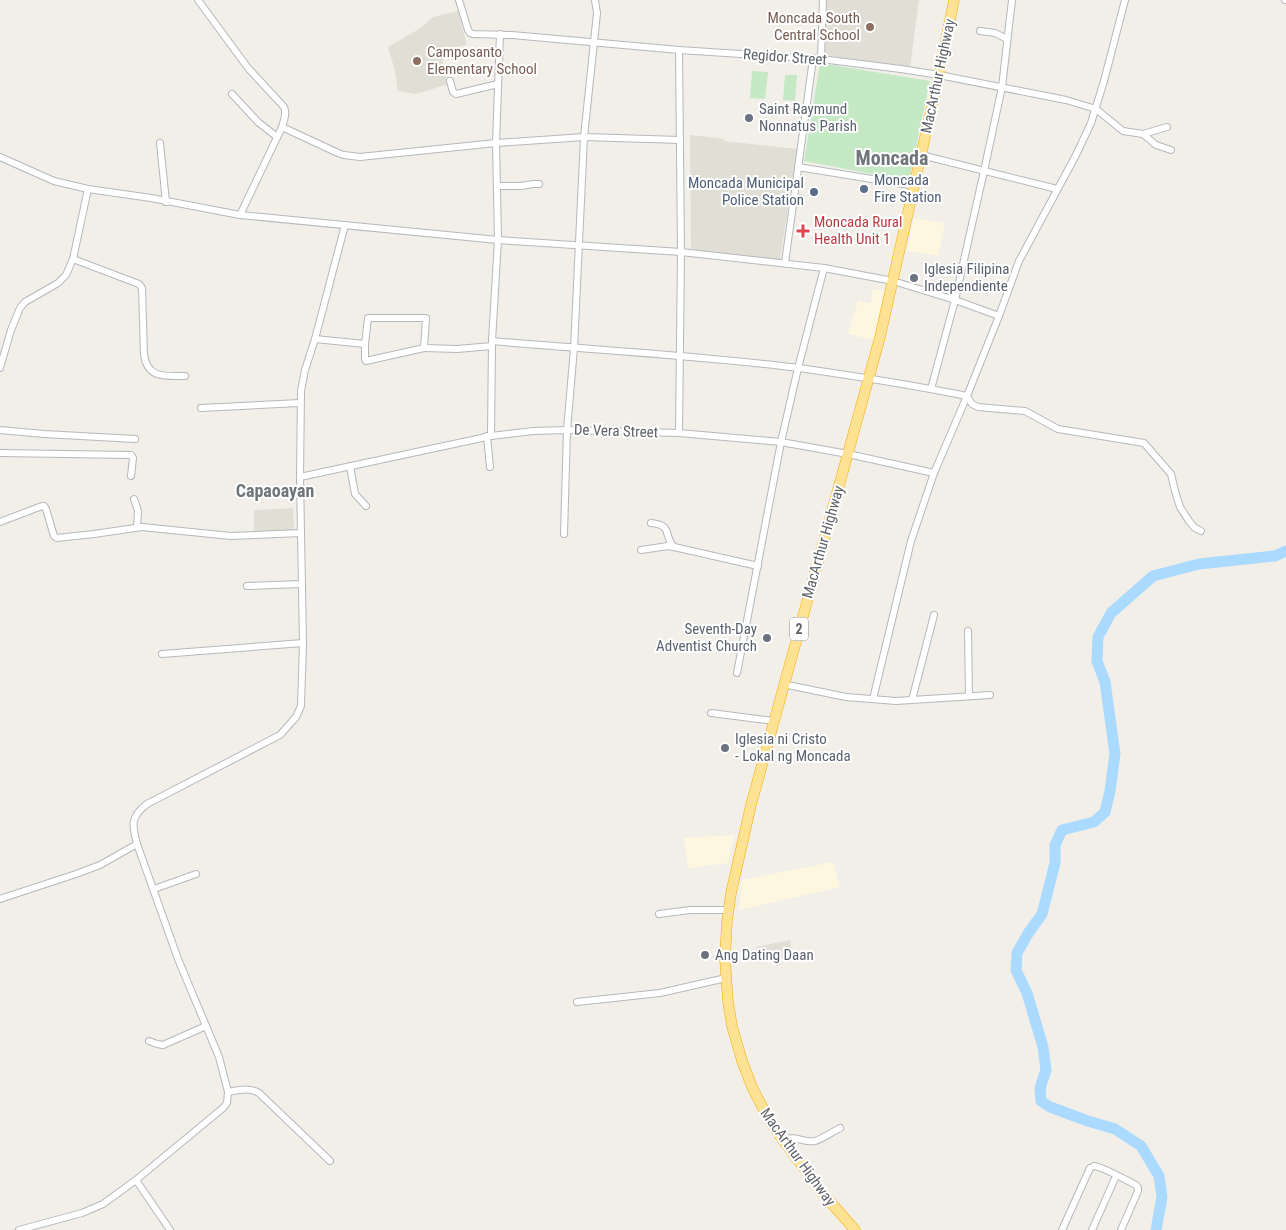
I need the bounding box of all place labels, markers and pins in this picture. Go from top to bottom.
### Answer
place label: Moncada South Central School [767,9,860,44]
marker: Moncada South Central School [864,21,876,33]
place label: Camposanto Elementary School [427,43,537,78]
marker: Camposanto Elementary School [411,55,423,67]
place label: Saint Raymund Nonnatus Parish [759,100,857,135]
marker: Saint Raymund Nonnatus Parish [743,112,755,124]
place label: Moncada Fire Station [874,171,942,206]
place label: Moncada Municipal Police Station [688,174,804,209]
marker: Moncada Fire Station [858,183,870,195]
marker: Moncada Municipal Police Station [808,186,820,198]
place label: Moncada Rural Health Unit 1 [814,213,902,248]
marker: Moncada Rural Health Unit 1 [796,224,810,238]
place label: Iglesia Filipina Independiente [924,260,1009,295]
marker: Iglesia Filipina Independiente [908,272,920,284]
place label: Seventh-Day Adventist Church [656,620,757,655]
marker: Seventh-Day Adventist Church [761,632,773,644]
place label: Iglesia ni Cristo - Lokal ng Moncada [735,730,851,765]
marker: Iglesia ni Cristo - Lokal ng Moncada [719,742,731,754]
place label: Ang Dating Daan [715,946,814,964]
marker: Ang Dating Daan [699,949,711,961]

